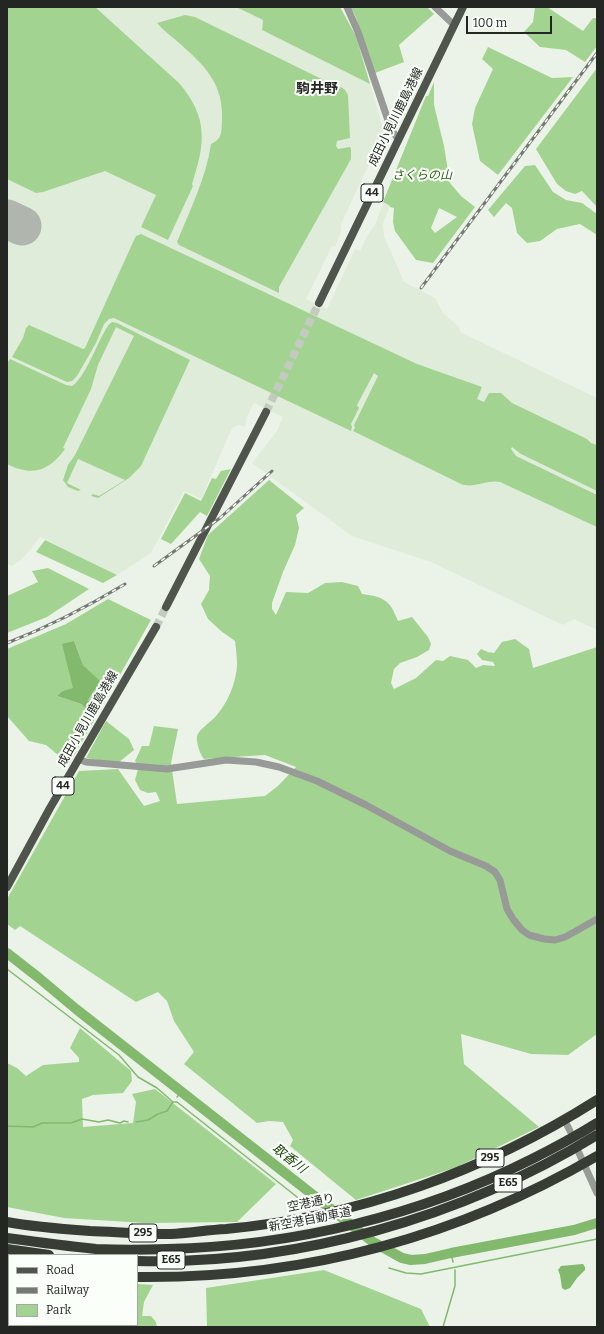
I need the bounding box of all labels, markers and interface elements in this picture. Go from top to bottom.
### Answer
scale bar [468,8,554,34]
text: 100 m [473,16,507,30]
street label: 成田小見川鹿島港線 [366,65,426,169]
district label: 駒井野 [296,81,338,97]
park label: さくらの山 [392,169,452,183]
road number: 44 [361,184,383,202]
street label: 成田小見川鹿島港線 [55,669,121,769]
road number: 44 [52,777,74,795]
water label: 取香川 [269,1141,309,1177]
road number: 295 [476,1149,504,1167]
road number: E65 [494,1174,522,1192]
street label: 空港通り [286,1191,336,1215]
street label: 新空港自動車道 [267,1205,353,1235]
road number: 295 [129,1224,157,1242]
road number: E65 [157,1251,185,1269]
legend [8,1254,138,1326]
text: Road [46,1263,74,1277]
text: Railway [46,1283,89,1297]
text: Park [46,1303,71,1317]

